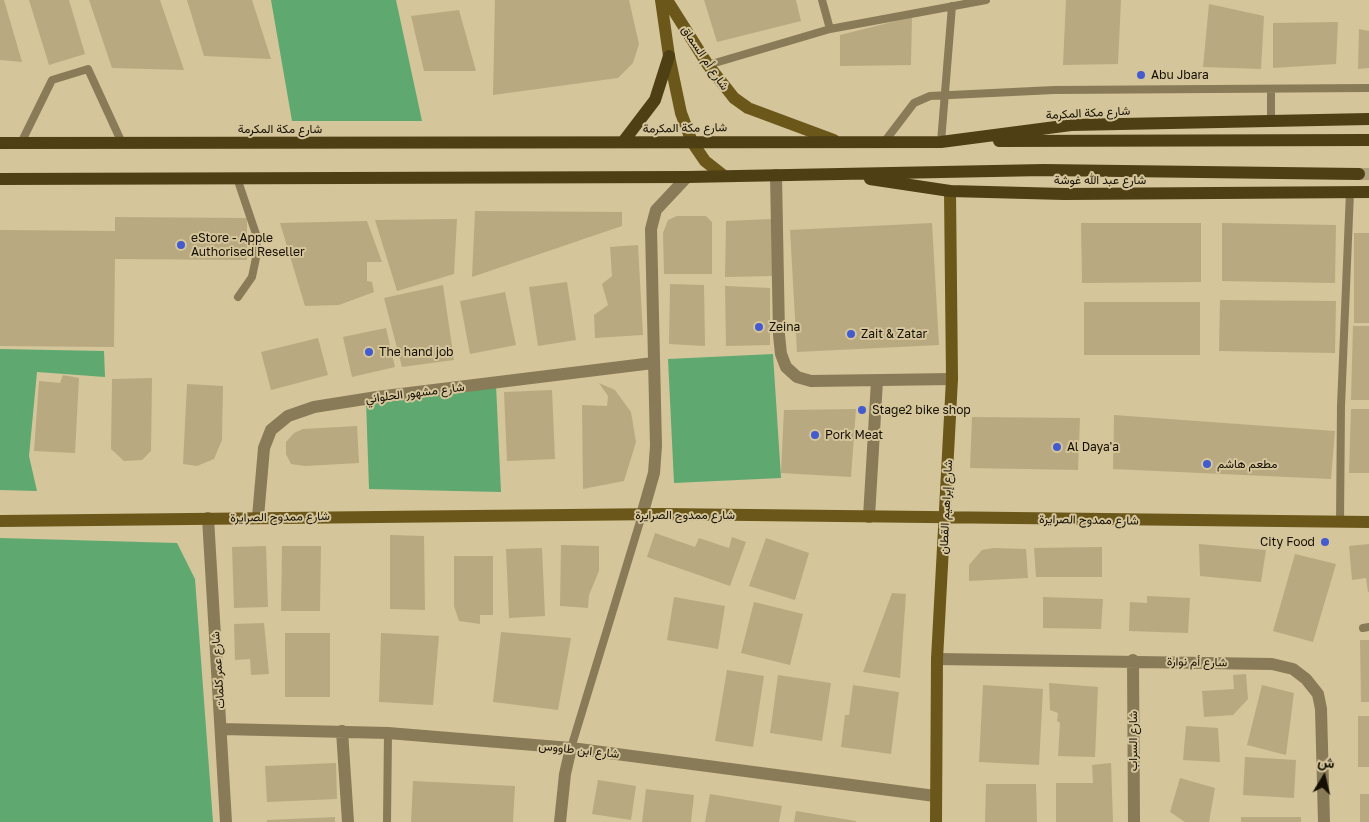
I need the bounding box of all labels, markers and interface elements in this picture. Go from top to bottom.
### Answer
street label: شارع أم السماق [678,23,732,93]
place label: Abu Jbara [1151,68,1209,82]
marker: Abu Jbara [1135,69,1147,81]
street label: شارع مكة المكرمة [1045,104,1131,122]
street label: شارع مكة المكرمة [643,120,727,136]
street label: شارع مكة المكرمة [238,122,322,136]
street label: شارع عبد الله غوشة [1054,173,1146,187]
place label: eStore - Apple Authorised Reseller [191,231,305,259]
marker: eStore - Apple Authorised Reseller [175,239,187,251]
place label: Zeina [769,320,800,334]
marker: Zeina [753,321,765,333]
place label: Zait & Zatar [861,327,927,341]
marker: Zait & Zatar [845,328,857,340]
place label: The hand job [379,345,453,359]
marker: The hand job [363,346,375,358]
street label: شارع مشهور الحلواني [365,380,465,406]
place label: Stage2 bike shop [872,403,971,417]
marker: Stage2 bike shop [856,404,868,416]
place label: Pork Meat [825,428,883,442]
marker: Pork Meat [809,429,821,441]
place label: Al Daya'a [1067,440,1119,454]
marker: Al Daya'a [1051,441,1063,453]
place label: مطعم هاشم [1217,457,1278,471]
marker: مطعم هاشم [1201,458,1213,470]
street label: شارع إبراهيم القطان [936,459,956,555]
street label: شارع ممدوح الصرايرة [635,508,735,522]
street label: شارع ممدوح الصرايرة [230,509,330,525]
street label: شارع ممدوح الصرايرة [1039,512,1139,528]
place label: City Food [1260,535,1315,549]
marker: City Food [1319,536,1331,548]
street label: شارع عمر كلمات [208,631,228,709]
street label: شارع أم نوارة [1167,654,1227,670]
street label: شارع السراب [1126,711,1140,771]
street label: شارع ابن طاووس [538,739,620,761]
north arrow [1299,752,1349,802]
text: ش [1317,752,1336,771]

